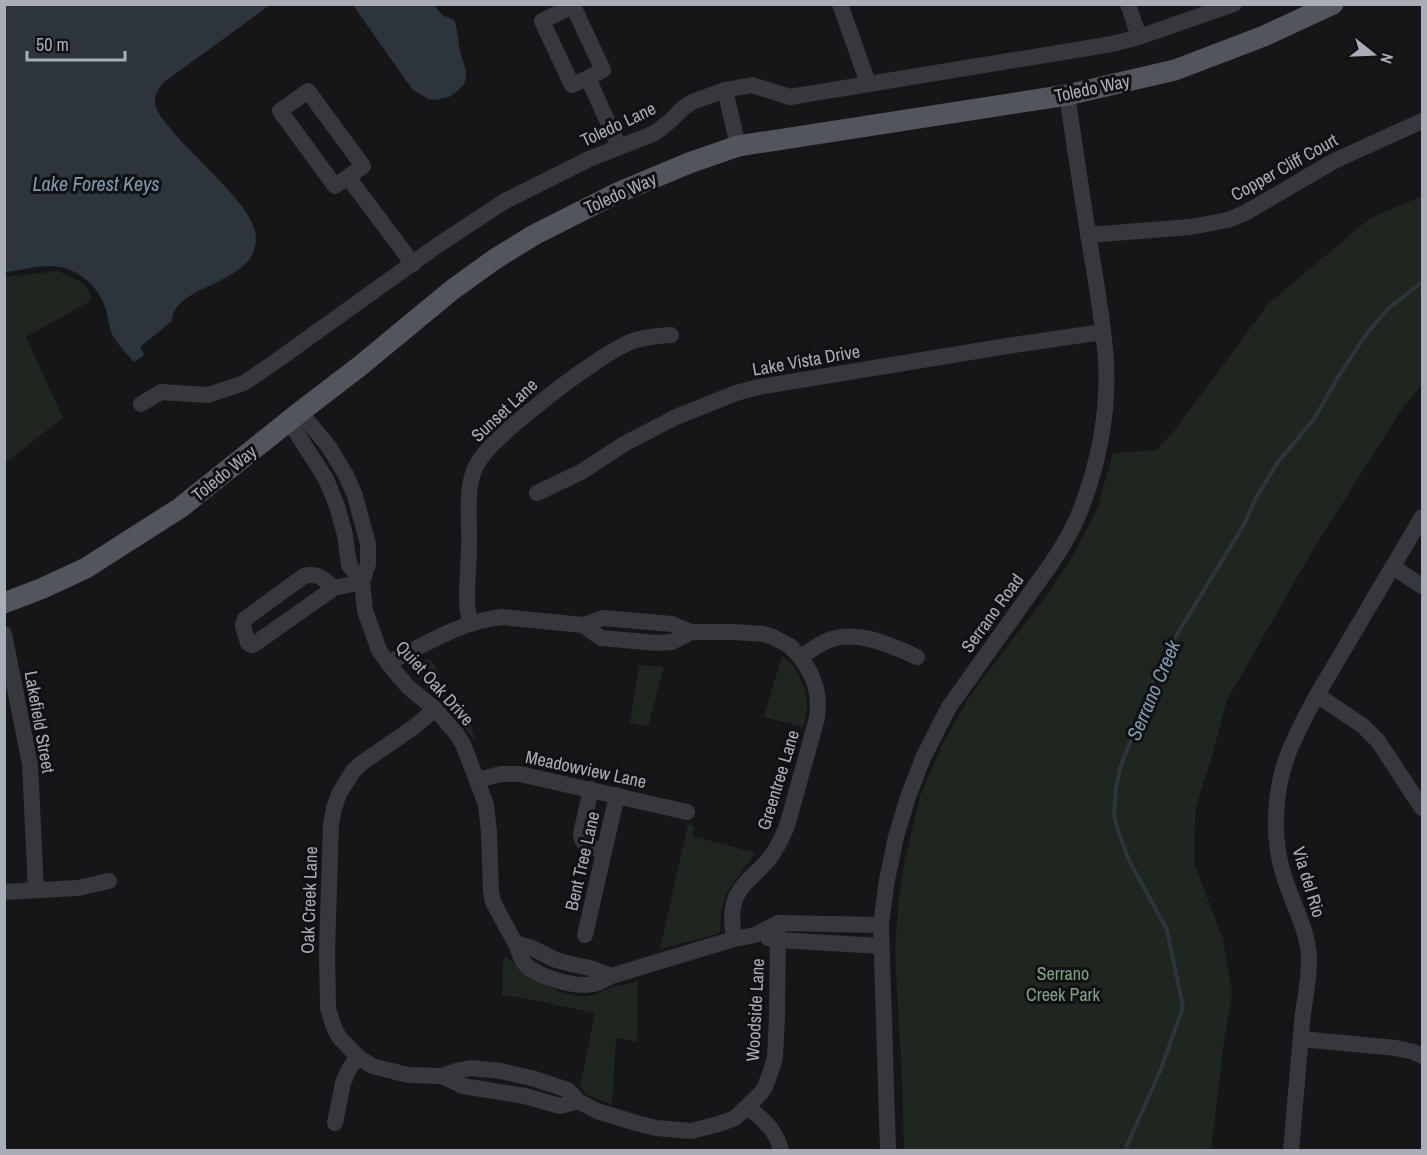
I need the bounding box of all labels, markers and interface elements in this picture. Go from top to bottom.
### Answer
scale bar [27,24,124,62]
north arrow [1343,24,1403,84]
text: 50 m [36,32,69,57]
text: N [1375,51,1399,67]
street label: Toledo Way [1052,68,1133,108]
street label: Toledo Lane [576,96,660,152]
street label: Copper Cliff Court [1226,127,1342,207]
street label: Toledo Way [580,166,661,220]
water label: Lake Forest Keys [32,170,160,197]
street label: Lake Vista Drive [750,338,862,382]
street label: Sunset Lane [465,373,543,447]
street label: Toledo Way [186,439,262,507]
street label: Serrano Road [955,568,1029,658]
street label: Quiet Oak Drive [390,635,480,731]
water label: Serrano Creek [1120,635,1187,744]
street label: Lakefield Street [19,669,61,775]
street label: Greentree Lane [751,727,805,833]
street label: Meadowview Lane [523,744,649,794]
street label: Bent Tree Lane [558,809,606,913]
street label: Via del Rio [1286,844,1332,920]
street label: Oak Creek Lane [295,846,323,954]
street label: Woodside Lane [740,958,770,1062]
park label: Serrano Creek Park [1026,961,1101,1007]

